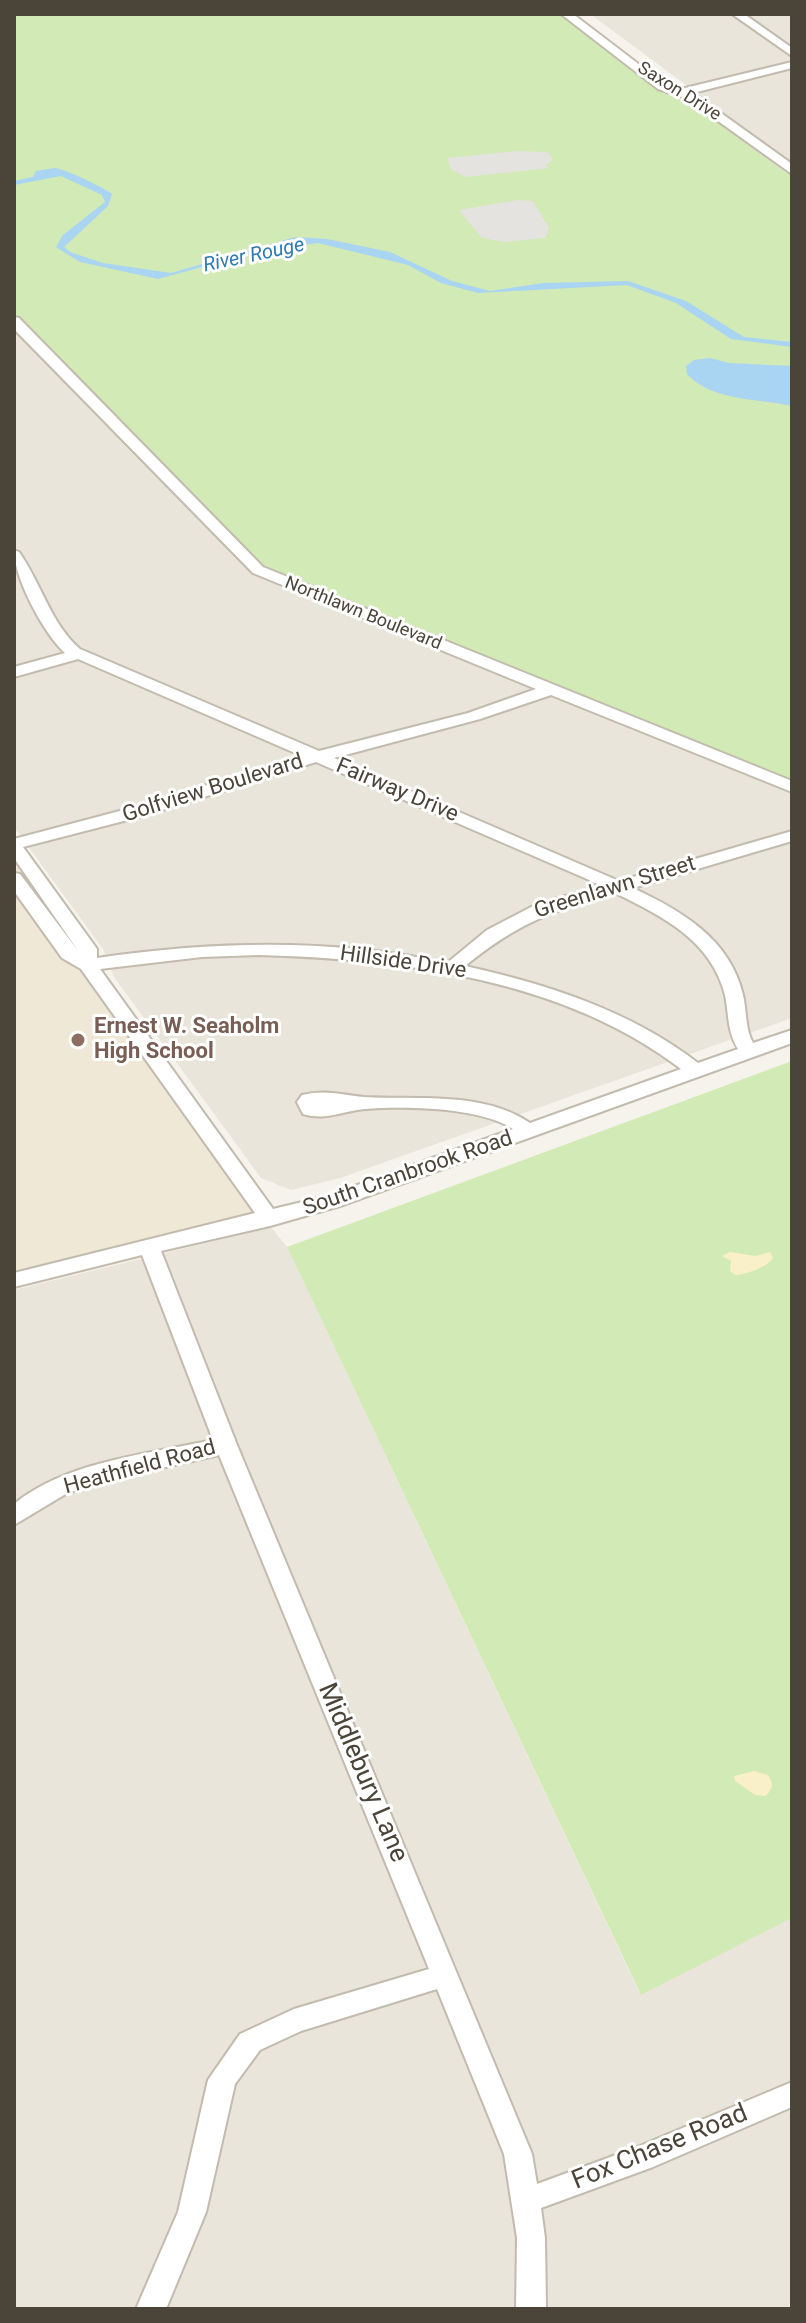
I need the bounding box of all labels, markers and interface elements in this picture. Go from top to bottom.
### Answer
street label: Saxon Drive [633,58,725,126]
water label: River Rouge [201,234,307,278]
street label: Northlawn Boulevard [281,573,445,655]
street label: Golfview Boulevard [119,749,307,829]
street label: Fairway Drive [332,753,462,829]
street label: Greenlawn Street [531,851,699,925]
street label: Hillside Drive [338,941,468,985]
place label: Ernest W. Seaholm High School [94,1014,279,1066]
marker: Ernest W. Seaholm High School [69,1031,87,1049]
street label: South Cranbrook Road [300,1126,516,1222]
street label: Heathfield Road [61,1435,219,1501]
street label: Middlebury Lane [310,1679,414,1867]
street label: Fox Chase Road [568,2099,752,2197]

